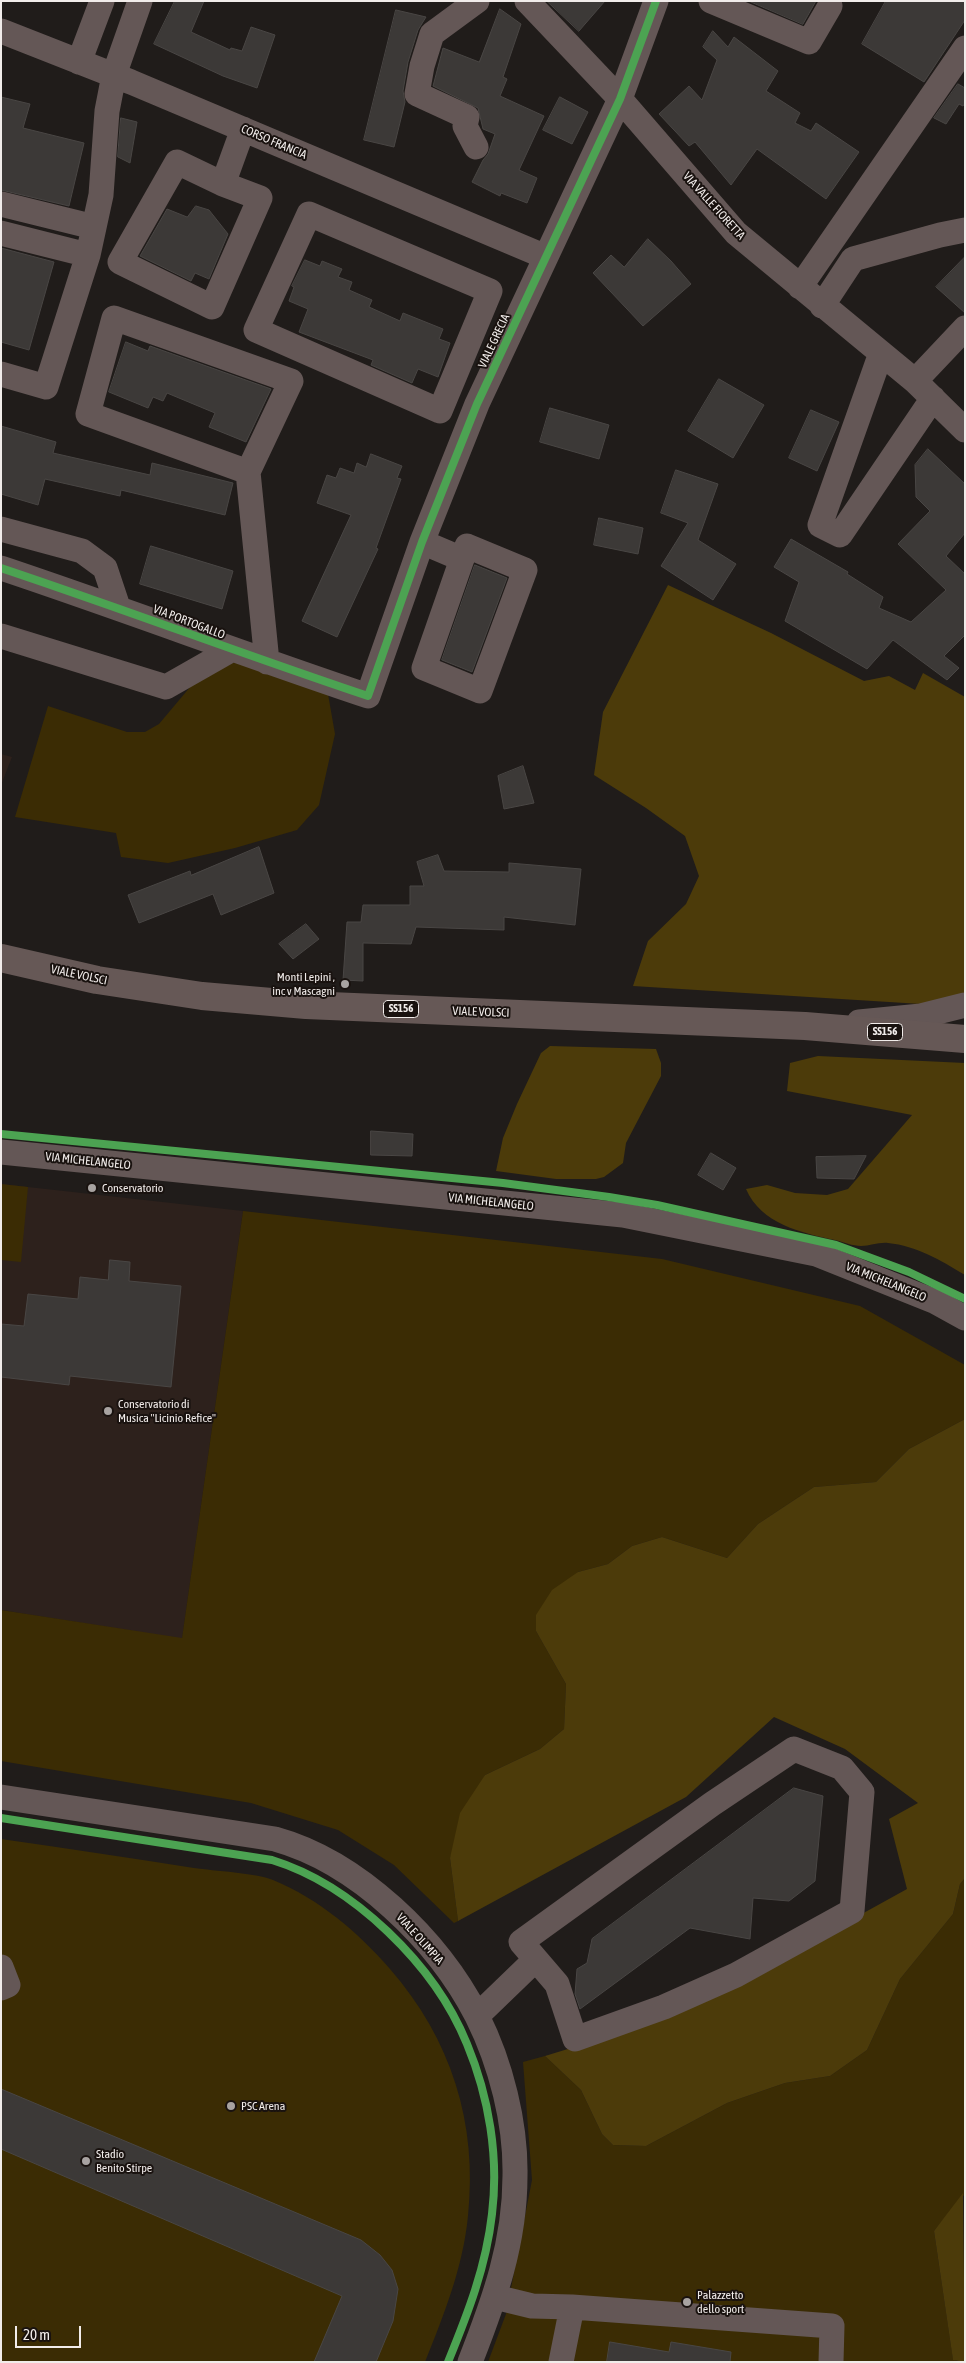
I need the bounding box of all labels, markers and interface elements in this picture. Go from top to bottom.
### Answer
street label: CORSO FRANCIA [239,122,309,162]
street label: VIA VALLE FIORETTA [680,169,748,243]
street label: VIALE GRECIA [475,312,513,370]
street label: VIA PORTOGALLO [151,602,227,642]
street label: VIALE VOLSCI [50,962,108,988]
place label: Monti Lepini , inc v Mascagni [272,970,335,998]
marker: Monti Lepini , inc v Mascagni [339,978,351,990]
road number: SS156 [384,1001,418,1018]
street label: VIALE VOLSCI [452,1004,510,1020]
road number: SS156 [868,1024,902,1040]
street label: VIA MICHELANGELO [45,1149,131,1173]
place label: Conservatorio [102,1181,163,1195]
marker: Conservatorio [86,1182,98,1194]
street label: VIA MICHELANGELO [448,1190,534,1214]
street label: VIA MICHELANGELO [844,1259,928,1305]
place label: Conservatorio di Musica "Licinio Refice" [118,1397,216,1425]
marker: Conservatorio di Musica "Licinio Refice" [102,1405,114,1417]
street label: VIALE OLIMPIA [393,1910,447,1968]
place label: PSC Arena [241,2099,285,2113]
marker: PSC Arena [225,2100,237,2112]
place label: Stadio Benito Stirpe [96,2147,152,2175]
marker: Stadio Benito Stirpe [80,2155,92,2167]
place label: Palazzetto dello sport [697,2288,744,2316]
marker: Palazzetto dello sport [681,2296,693,2308]
scale bar [18,2316,84,2348]
text: 20 m [23,2326,50,2343]

